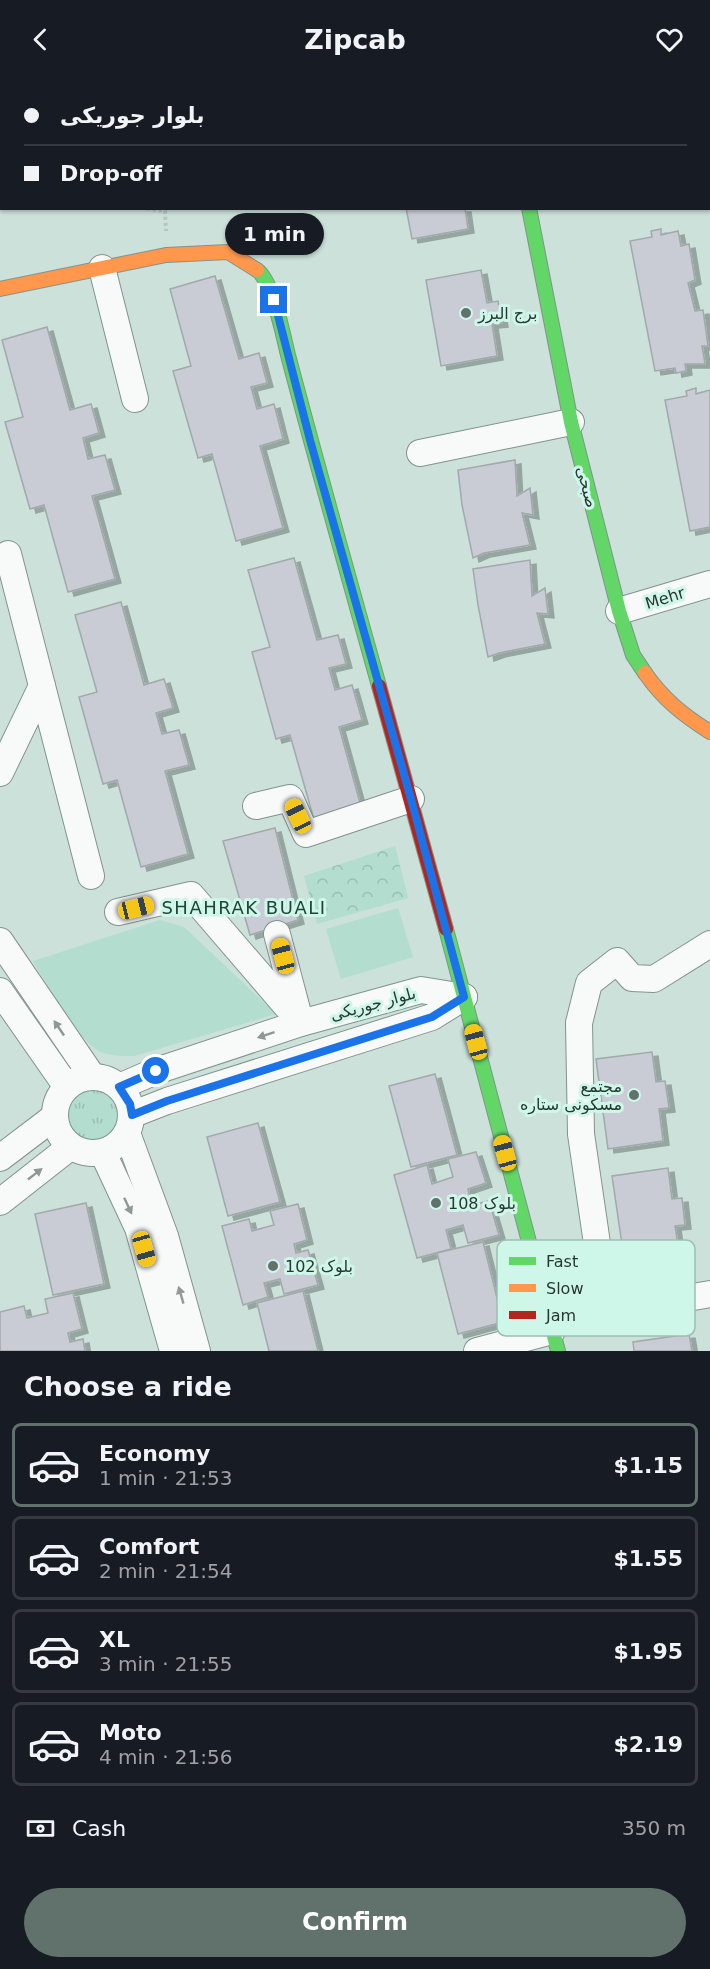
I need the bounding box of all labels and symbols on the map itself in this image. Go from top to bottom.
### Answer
callout: 1 min [224,213,324,255]
route end [260,286,287,313]
place label: برج البرز [477,304,537,324]
marker: برج البرز [459,306,473,320]
street label: صبحی [573,464,601,510]
street label: Mehr [643,583,687,613]
car [282,796,314,836]
car [116,895,156,921]
district label: SHAHRAK BUALI [161,897,327,918]
car [270,936,296,976]
street label: بلوار جوریکی [328,983,418,1026]
one-way arrow [54,1020,65,1036]
car [463,1022,489,1062]
one-way arrow [257,1031,275,1040]
route start [142,1057,169,1084]
place label: مجتمع مسکونی ستاره [520,1077,622,1115]
marker: مجتمع مسکونی ستاره [627,1088,641,1102]
car [492,1133,518,1173]
one-way arrow [27,1168,43,1181]
place label: بلوک 108 [448,1194,516,1214]
marker: بلوک 108 [429,1196,443,1210]
one-way arrow [123,1197,132,1214]
car [130,1229,158,1269]
legend [497,1240,695,1336]
text: Fast [546,1252,578,1271]
place label: بلوک 102 [285,1257,353,1277]
marker: بلوک 102 [266,1259,280,1273]
text: Slow [546,1279,583,1298]
one-way arrow [176,1286,185,1304]
text: Jam [545,1306,576,1325]

